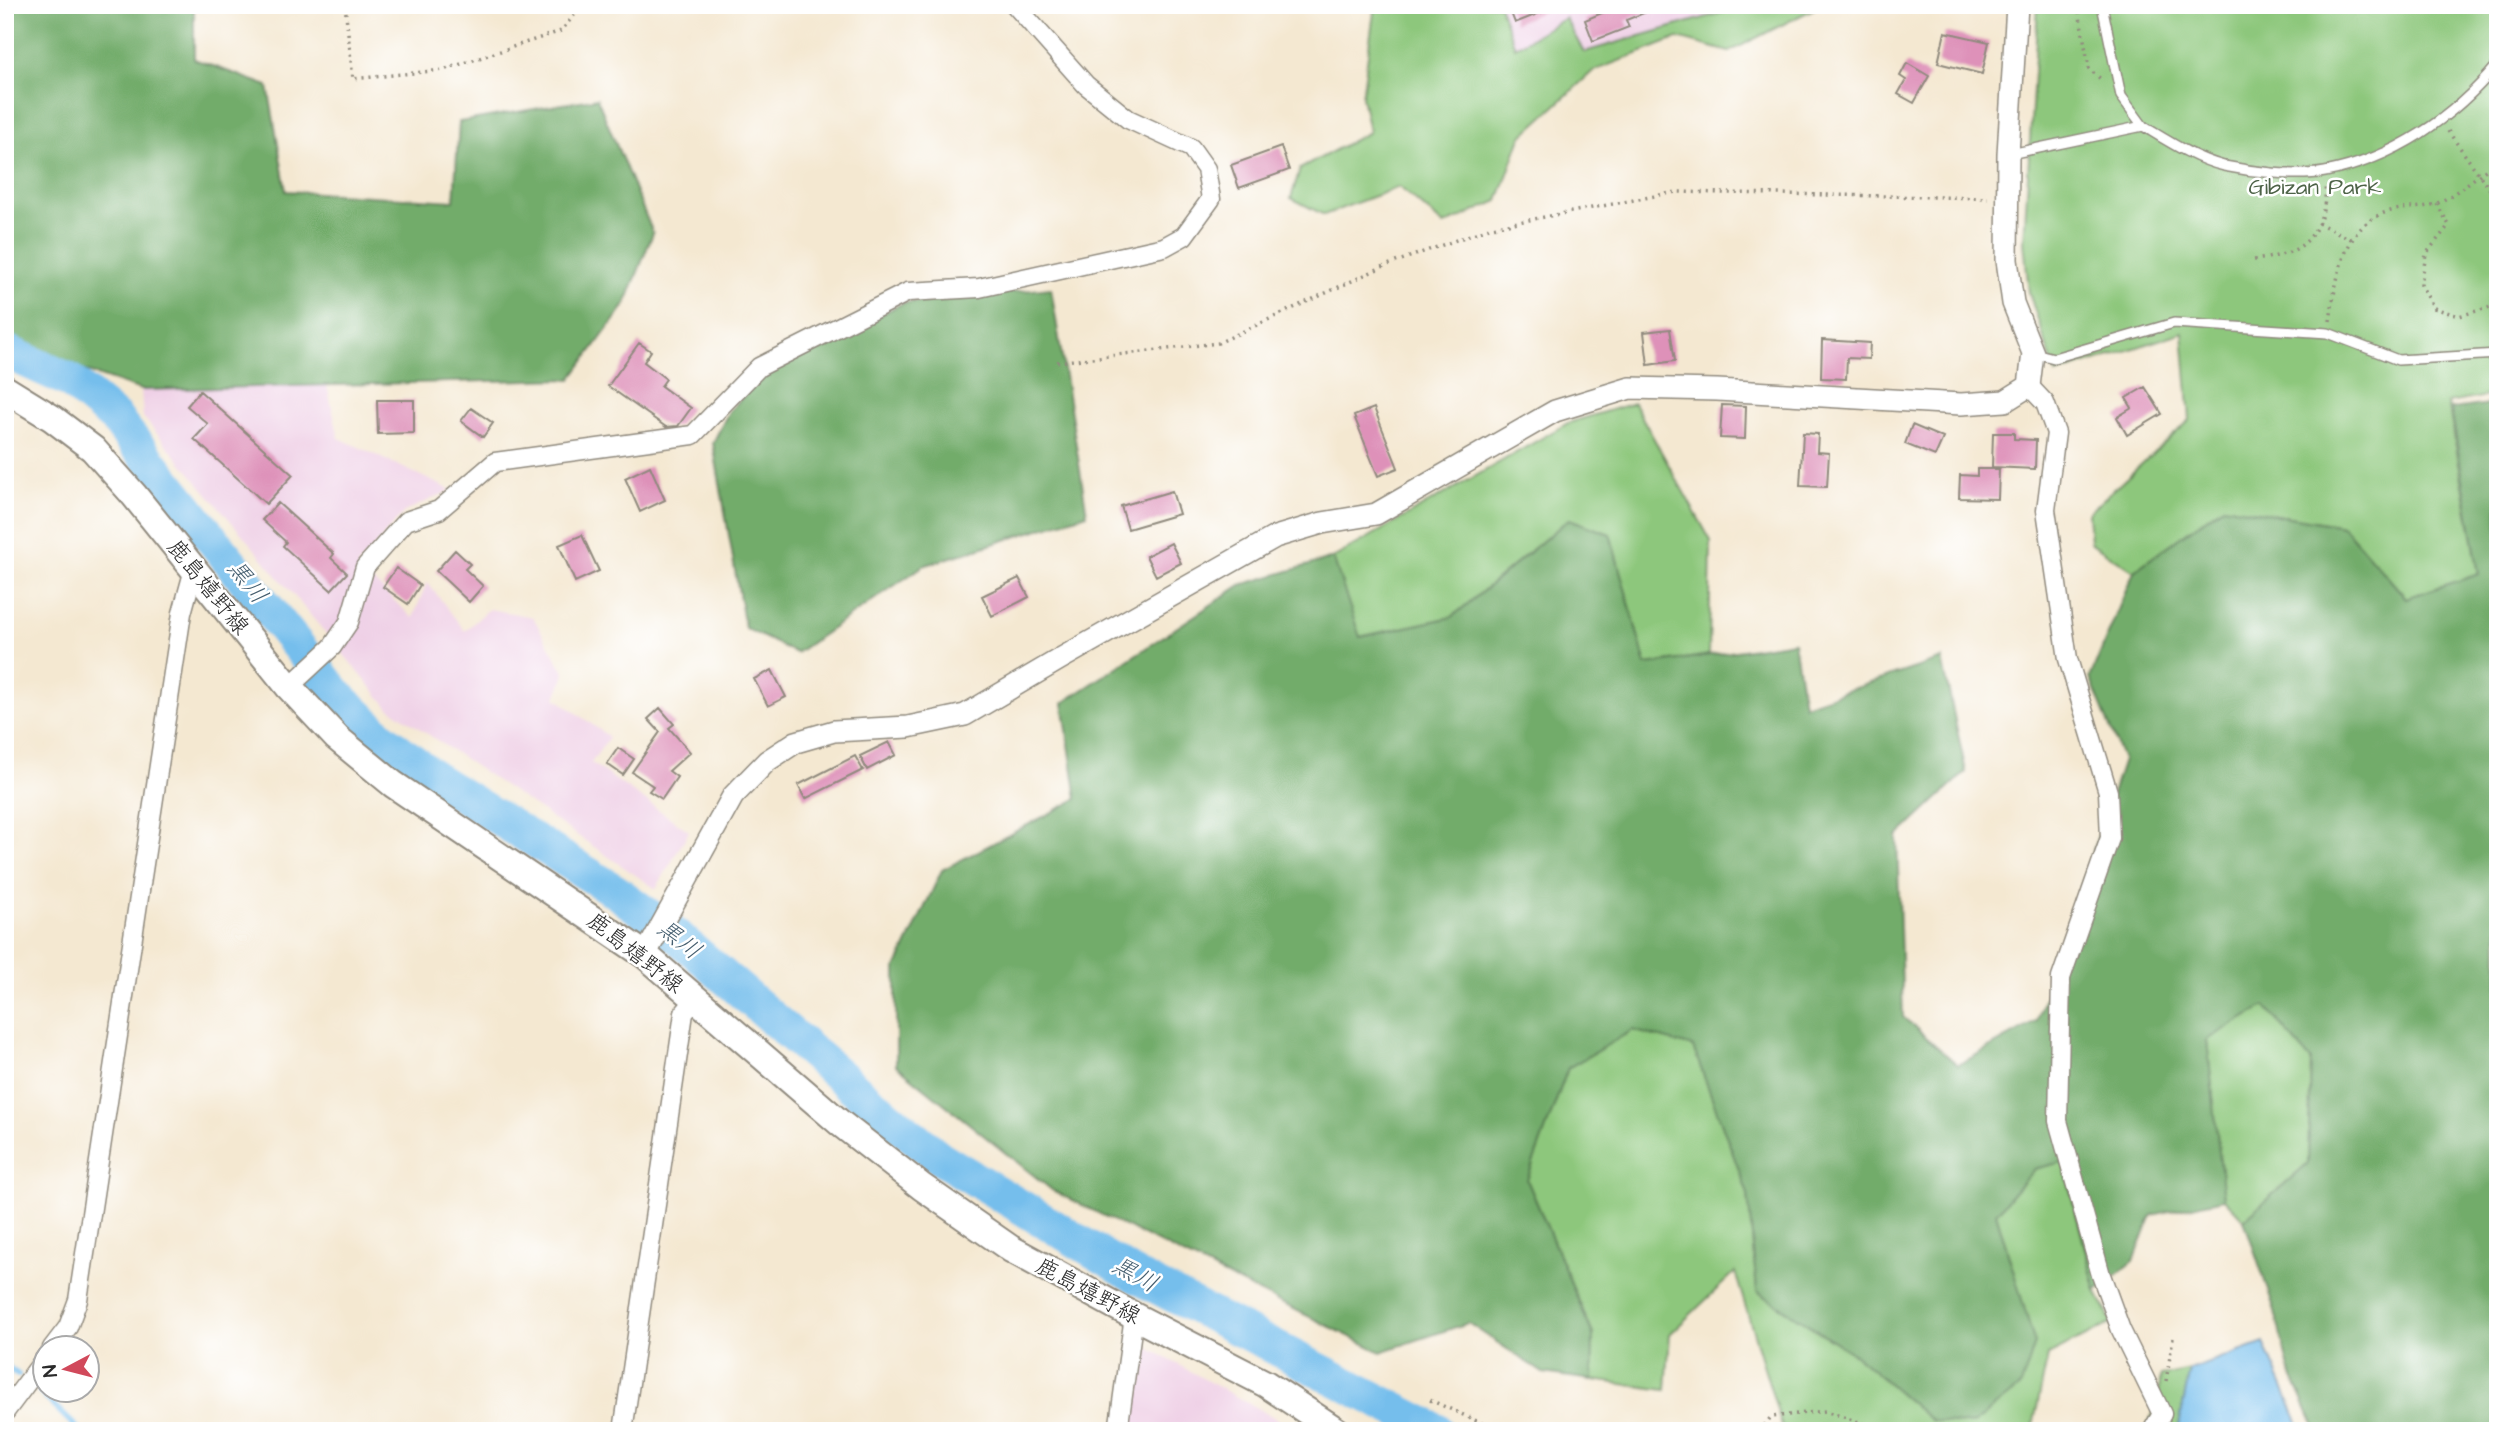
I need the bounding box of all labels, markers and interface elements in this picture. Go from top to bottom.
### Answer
park label: Gibizan Park [2249,171,2381,203]
street label: 鹿島嬉野線 [159,532,257,642]
water label: 黒川 [219,553,275,611]
street label: 鹿島嬉野線 [580,905,690,1001]
water label: 黒川 [650,912,708,968]
water label: 黒川 [1106,1248,1164,1302]
street label: 鹿島嬉野線 [1030,1250,1146,1332]
north arrow [32,1334,102,1404]
text: N [36,1363,65,1378]

